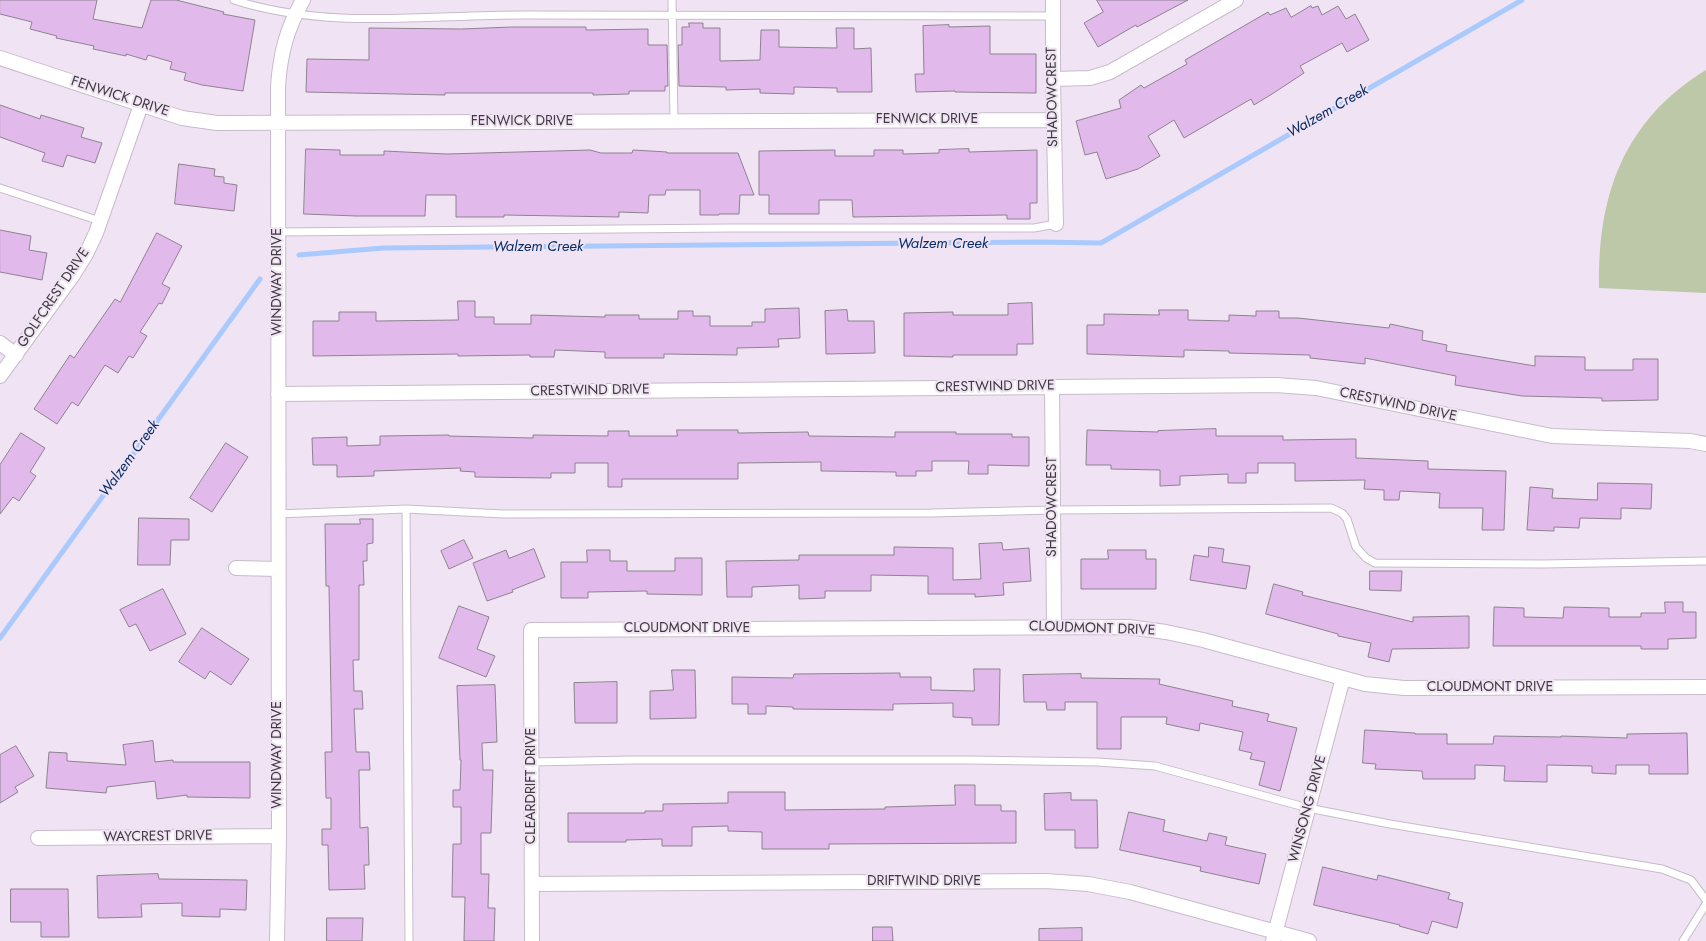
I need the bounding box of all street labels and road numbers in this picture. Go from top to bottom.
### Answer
street label: SHADOWCREST [1044,47,1062,147]
street label: FENWICK DRIVE [69,73,171,121]
street label: FENWICK DRIVE [876,112,978,128]
street label: FENWICK DRIVE [471,114,573,130]
street label: WINDWAY DRIVE [270,228,286,336]
street label: GOLFCREST DRIVE [14,245,94,351]
street label: CRESTWIND DRIVE [935,378,1055,396]
street label: CRESTWIND DRIVE [530,382,650,400]
street label: CRESTWIND DRIVE [1338,384,1458,426]
street label: SHADOWCREST [1045,457,1061,557]
street label: CLOUDMONT DRIVE [1028,618,1156,640]
street label: CLOUDMONT DRIVE [624,621,750,637]
street label: CLOUDMONT DRIVE [1427,680,1553,696]
street label: WINDWAY DRIVE [270,701,286,809]
street label: CLEARDRIFT DRIVE [524,728,540,844]
street label: WINSONG DRIVE [1286,753,1330,865]
street label: WAYCREST DRIVE [103,828,213,846]
street label: DRIFTWIND DRIVE [867,874,981,890]

